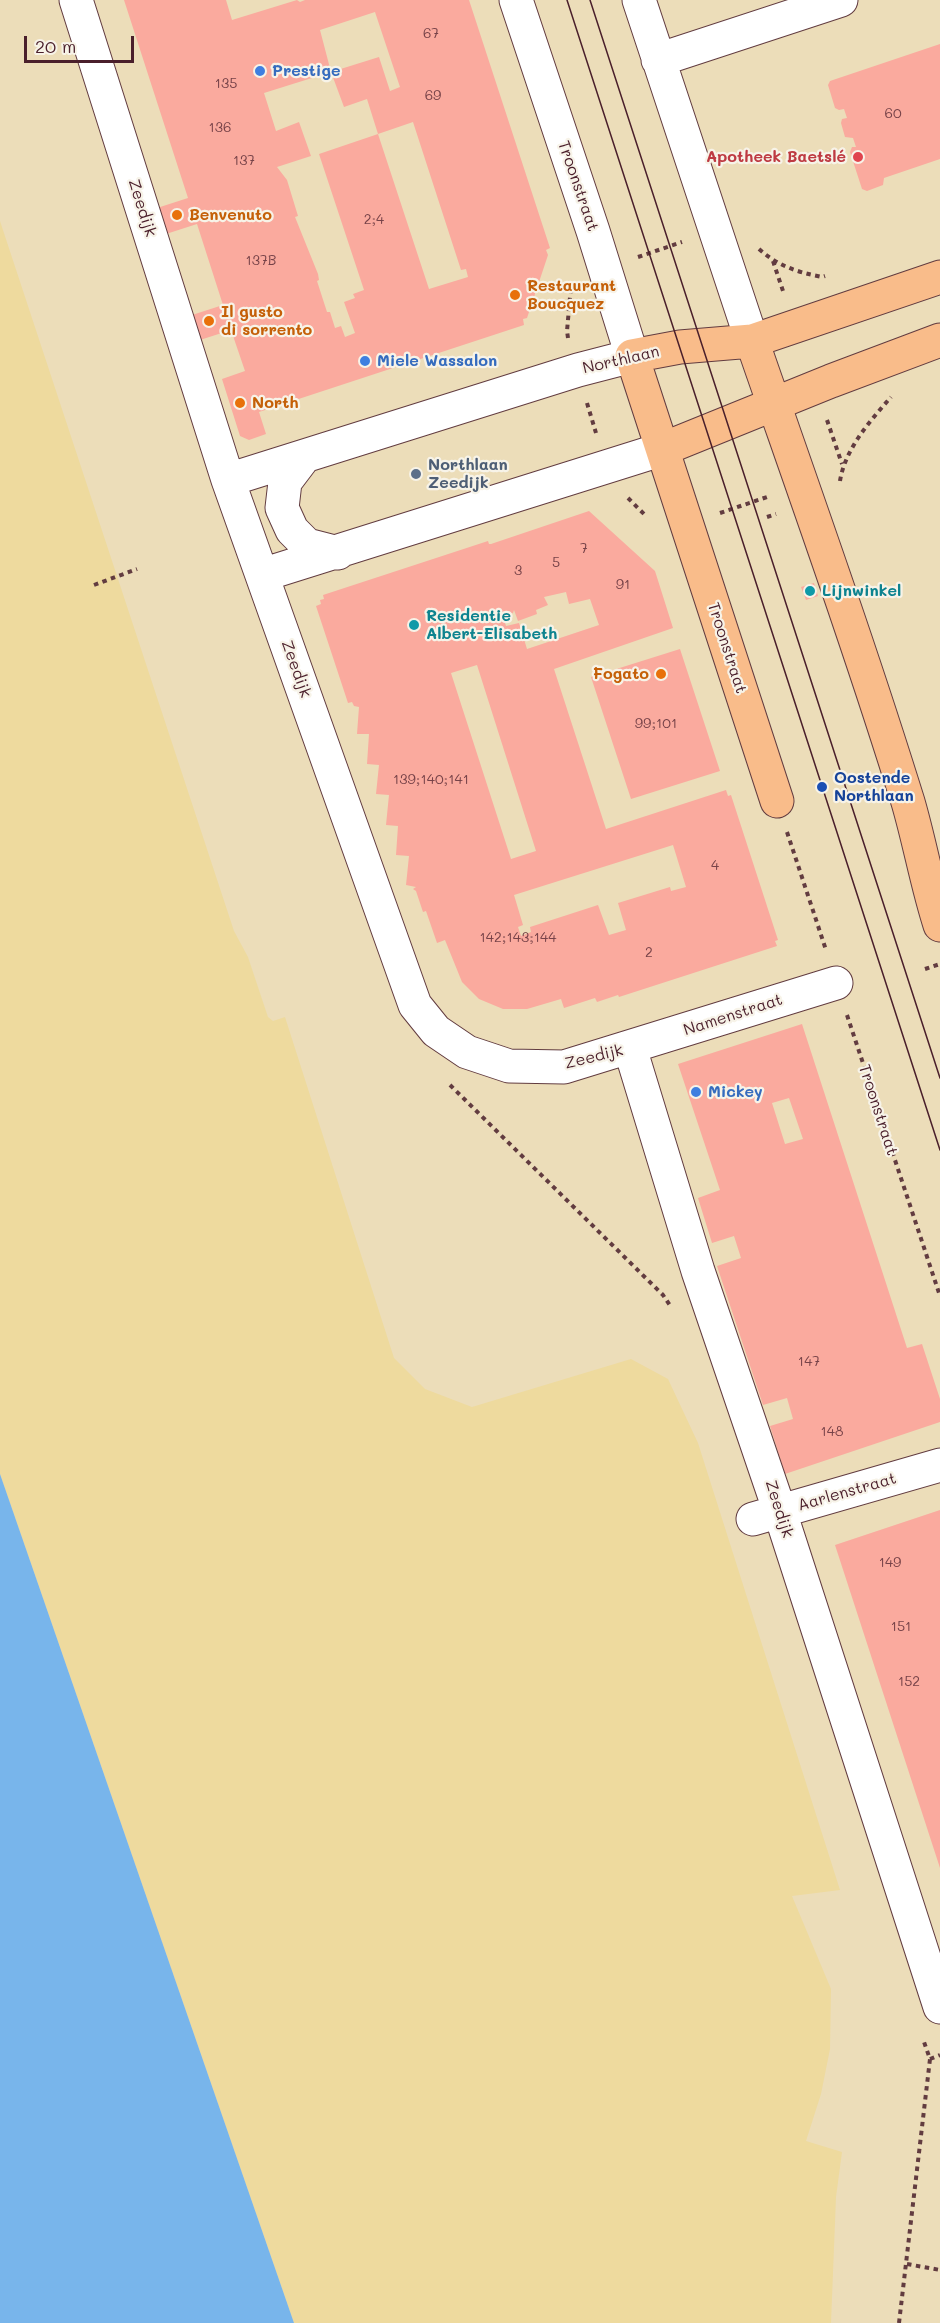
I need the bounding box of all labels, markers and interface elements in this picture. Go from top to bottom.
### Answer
scale bar [27,24,136,62]
house number: 67 [423,26,439,42]
text: 20 m [35,34,76,58]
place label: Prestige [272,61,340,81]
marker: Prestige [253,64,267,78]
house number: 135 [215,76,237,92]
house number: 69 [425,88,441,104]
house number: 60 [884,106,902,122]
house number: 136 [209,120,231,136]
street label: Troonstraat [554,138,602,234]
place label: Apotheek Baetslé [706,147,846,167]
marker: Apotheek Baetslé [851,150,865,164]
house number: 137 [233,153,255,169]
street label: Zeedijk [124,177,160,239]
place label: Benvenuto [189,205,272,225]
marker: Benvenuto [170,208,184,222]
house number: 2;4 [364,212,384,228]
house number: 137B [246,253,276,269]
place label: Restaurant Boucquez [527,276,616,314]
marker: Restaurant Boucquez [508,288,522,302]
place label: Il gusto di sorrento [221,302,312,340]
marker: Il gusto di sorrento [202,314,216,328]
street label: Northlaan [581,342,661,378]
place label: Miele Wassalon [377,351,497,371]
marker: Miele Wassalon [358,354,372,368]
place label: North [252,393,299,413]
marker: North [233,396,247,410]
place label: Northlaan Zeedijk [428,455,508,493]
marker: Northlaan Zeedijk [409,467,423,481]
house number: 7 [580,541,588,557]
house number: 5 [552,555,560,571]
house number: 3 [514,563,522,579]
house number: 91 [616,577,630,593]
place label: Lijnwinkel [822,581,901,601]
marker: Lijnwinkel [803,584,817,598]
street label: Troonstraat [703,600,751,696]
place label: Residentie Albert-Elisabeth [426,606,557,644]
marker: Residentie Albert-Elisabeth [407,618,421,632]
street label: Zeedijk [277,638,315,700]
place label: Fogato [593,664,649,684]
marker: Fogato [654,667,668,681]
house number: 99;101 [635,716,677,732]
place label: Oostende Northlaan [834,768,914,806]
house number: 139;140;141 [393,772,469,788]
marker: Oostende Northlaan [815,780,829,794]
house number: 4 [711,858,719,874]
house number: 142;143;144 [480,930,556,946]
house number: 2 [645,945,653,961]
street label: Namenstraat [681,990,785,1040]
street label: Zeedijk [563,1040,625,1074]
street label: Troonstraat [854,1062,902,1158]
place label: Mickey [708,1082,763,1102]
marker: Mickey [689,1085,703,1099]
house number: 147 [798,1354,820,1370]
house number: 148 [821,1424,843,1440]
street label: Aarlenstraat [795,1469,899,1515]
street label: Zeedijk [761,1478,797,1540]
house number: 149 [879,1555,901,1571]
house number: 151 [891,1619,911,1635]
house number: 152 [898,1674,920,1690]

